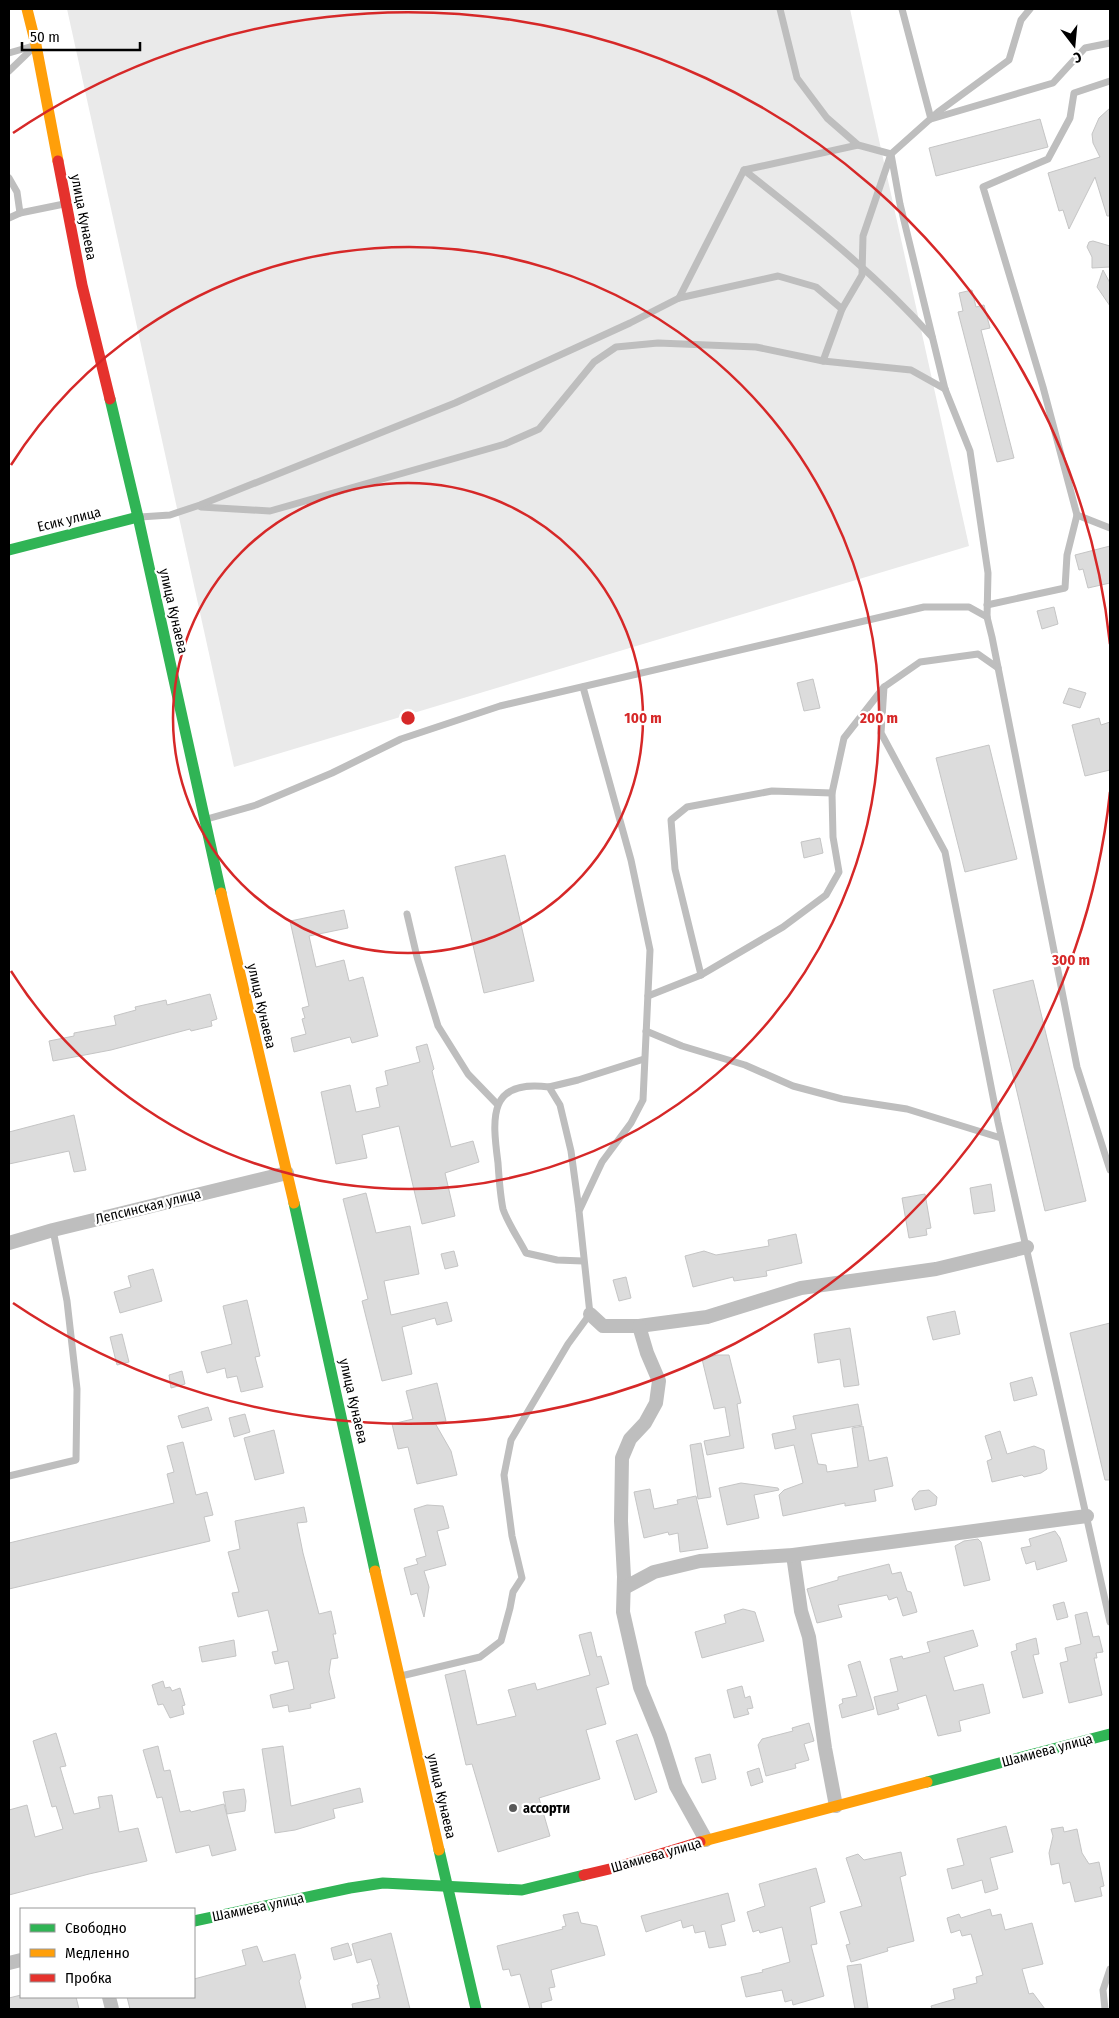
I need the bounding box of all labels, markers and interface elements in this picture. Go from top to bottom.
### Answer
scale bar [22,20,140,52]
north arrow [1049,20,1099,70]
text: 50 m [30,28,60,46]
text: С [1071,48,1083,66]
street label: улица Кунаева [67,173,100,262]
street label: Есик улица [36,503,103,536]
street label: улица Кунаева [155,567,192,656]
centre of rings [399,709,417,727]
text: 100 m [624,709,662,727]
text: 200 m [859,709,898,727]
text: 300 m [1051,951,1090,969]
street label: улица Кунаева [243,962,280,1051]
street label: Лепсинская улица [94,1185,203,1228]
street label: улица Кунаева [335,1357,372,1446]
street label: Шамиева улица [1000,1730,1095,1771]
street label: улица Кунаева [423,1752,460,1841]
place label: ассорти [523,1800,570,1817]
marker: ассорти [507,1802,519,1814]
street label: Шамиева улица [609,1834,704,1877]
street label: Шамиева улица [211,1889,306,1926]
legend [20,1908,195,1998]
text: Свободно [65,1919,127,1937]
text: Медленно [65,1944,130,1962]
text: Пробка [65,1969,112,1987]

